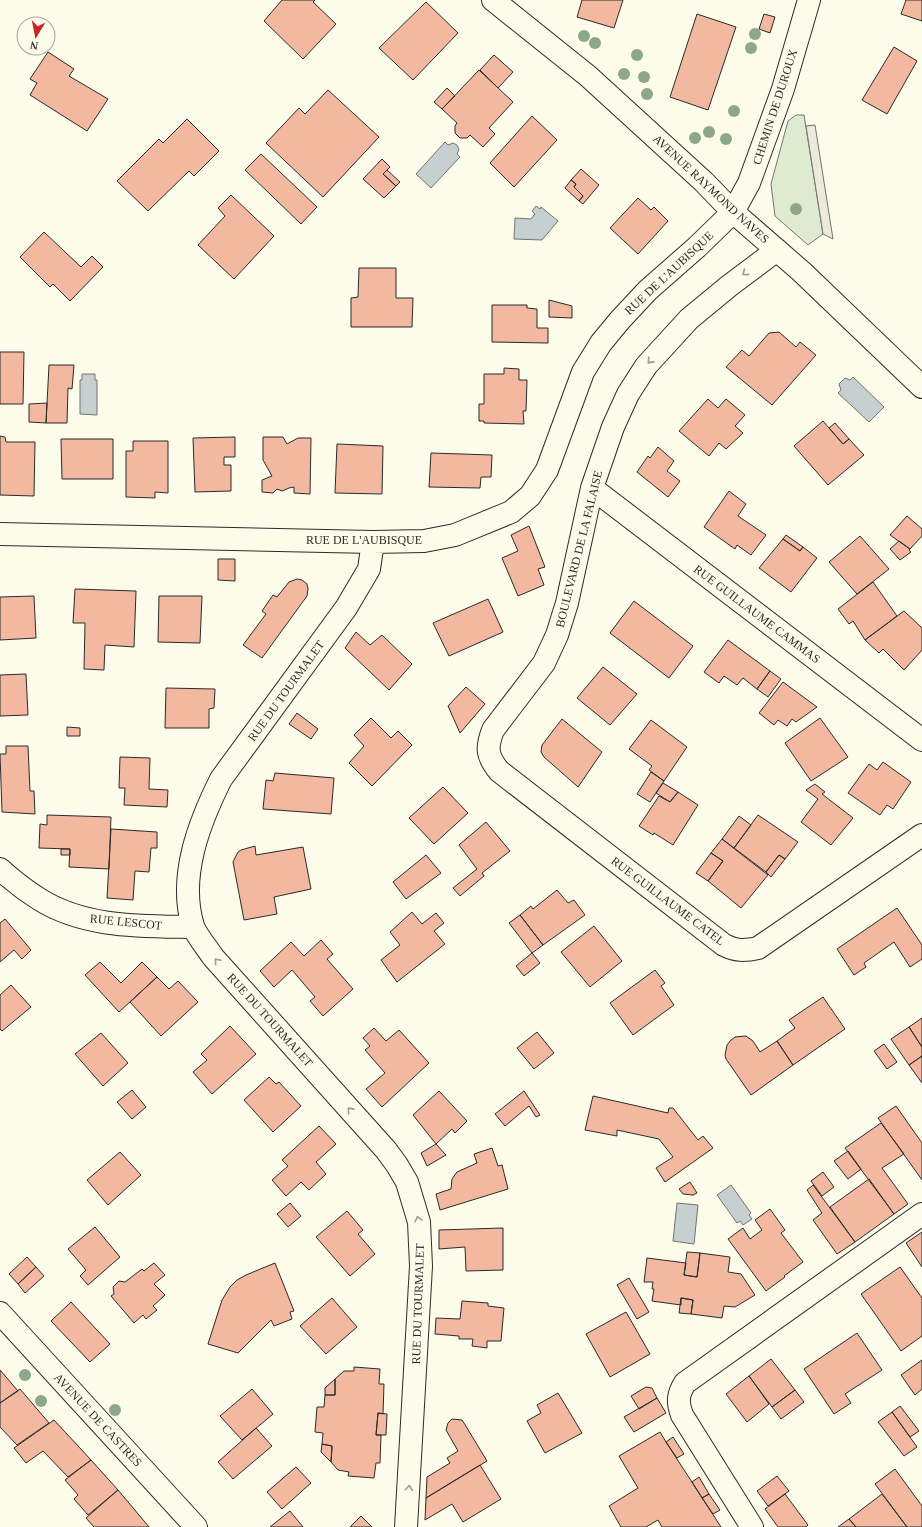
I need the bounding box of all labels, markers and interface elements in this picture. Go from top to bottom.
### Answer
north arrow [16,16,56,56]
text: N [29,39,39,52]
street label: CHEMIN DE DUROUX [750,47,800,167]
street label: AVENUE RAYMOND NAVES [650,132,772,246]
street label: RUE DE L'AUBISQUE [622,228,716,318]
one-way arrow [743,268,750,275]
one-way arrow [648,356,655,364]
street label: BOULEVARD DE LA FALAISE [553,469,605,629]
street label: RUE DE L'AUBISQUE [306,533,422,547]
street label: RUE GUILLAUME CAMMAS [691,562,823,666]
street label: RUE DU TOURMALET [245,637,328,744]
street label: RUE GUILLAUME CATEL [608,854,728,948]
street label: RUE LESCOT [89,911,163,933]
one-way arrow [215,958,222,966]
street label: RUE DU TOURMALET [224,970,316,1070]
one-way arrow [348,1108,355,1115]
one-way arrow [414,1215,422,1222]
street label: RUE DU TOURMALET [409,1243,427,1365]
street label: AVENUE DE CASTRES [51,1370,145,1470]
one-way arrow [404,1485,413,1491]

